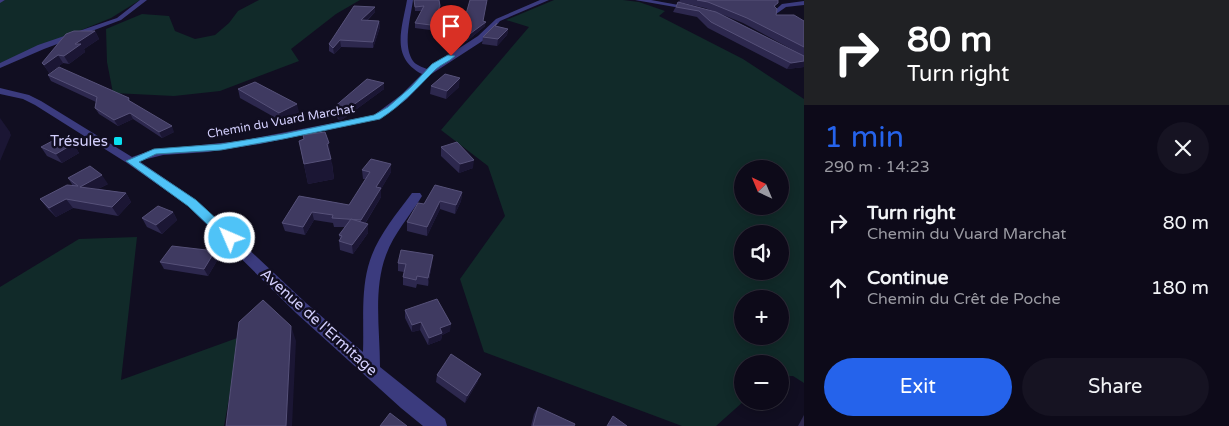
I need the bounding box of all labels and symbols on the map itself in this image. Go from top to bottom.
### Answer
pin [430,5,472,56]
street label: Chemin du Vuard Marchat [206,101,356,141]
place label: Trésules [50,132,108,150]
marker: Trésules [112,135,124,147]
north arrow [734,160,789,215]
position arrow [203,211,255,263]
street label: Avenue de l'Ermitage [257,265,381,379]

